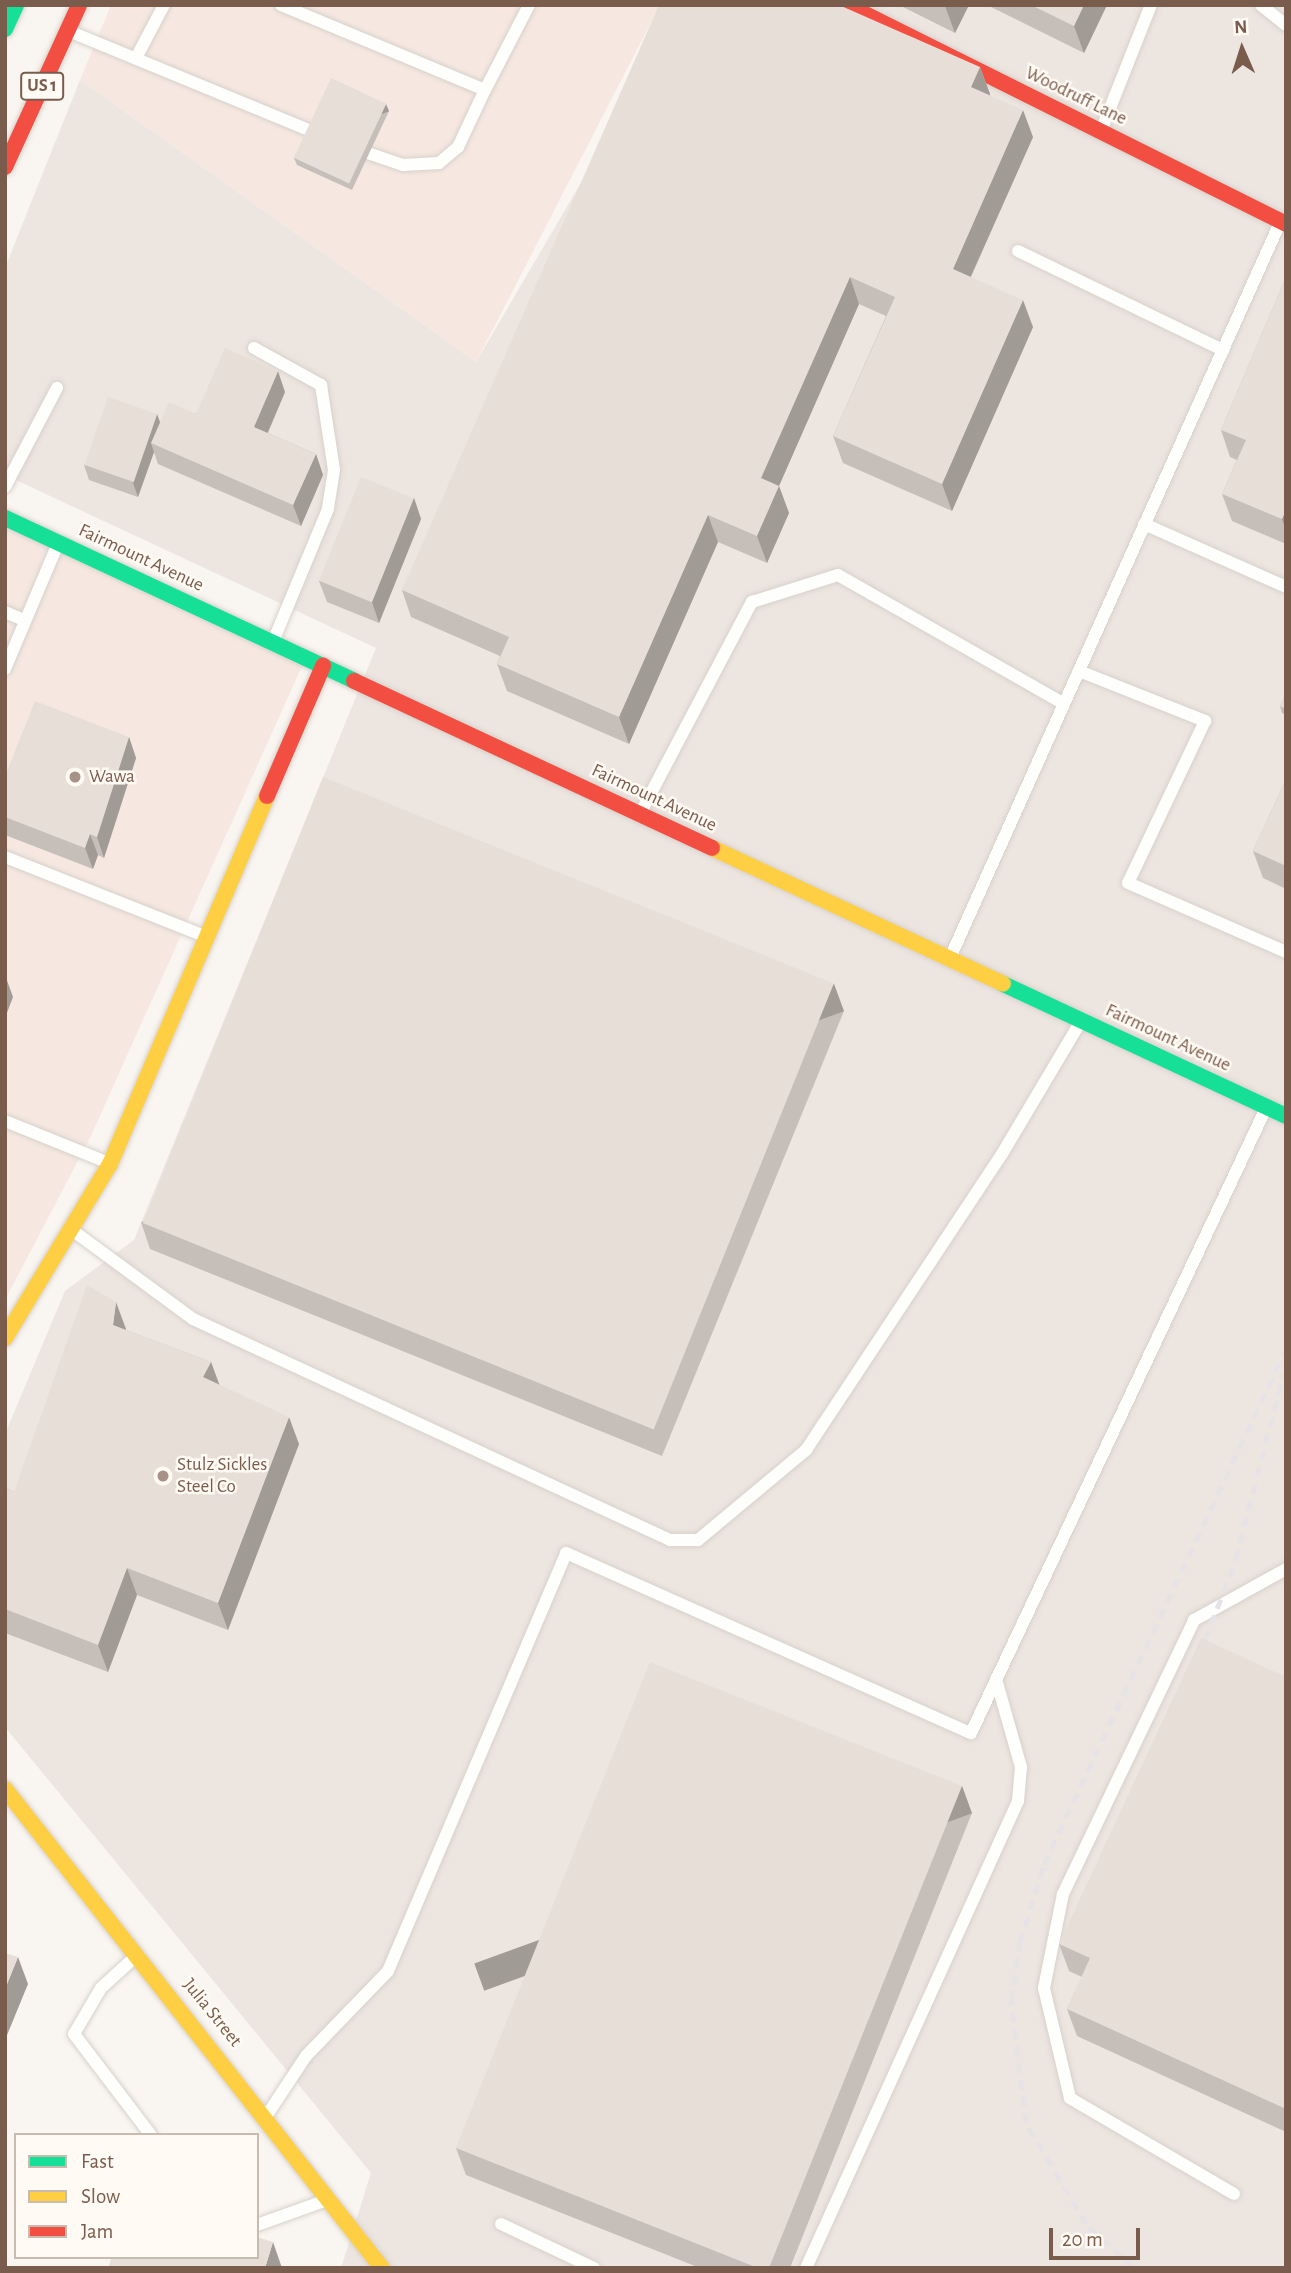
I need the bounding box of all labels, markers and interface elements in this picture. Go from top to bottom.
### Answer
north arrow [1207,14,1277,84]
text: N [1234,18,1248,37]
street label: Woodruff Lane [1022,62,1130,130]
road number: US 1 [19,72,65,100]
street label: Fairmount Avenue [75,519,207,597]
street label: Fairmount Avenue [588,759,720,837]
place label: Wawa [89,766,135,788]
marker: Wawa [67,769,83,785]
street label: Fairmount Avenue [1102,999,1234,1077]
place label: Stulz Sickles Steel Co [177,1454,267,1498]
marker: Stulz Sickles Steel Co [155,1468,171,1484]
street label: Julia Street [178,1974,246,2052]
legend [14,2133,259,2259]
text: Fast [81,2151,114,2172]
text: Slow [81,2186,120,2207]
scale bar [1053,2214,1144,2258]
text: Jam [81,2221,113,2242]
text: 20 m [1062,2229,1103,2250]

